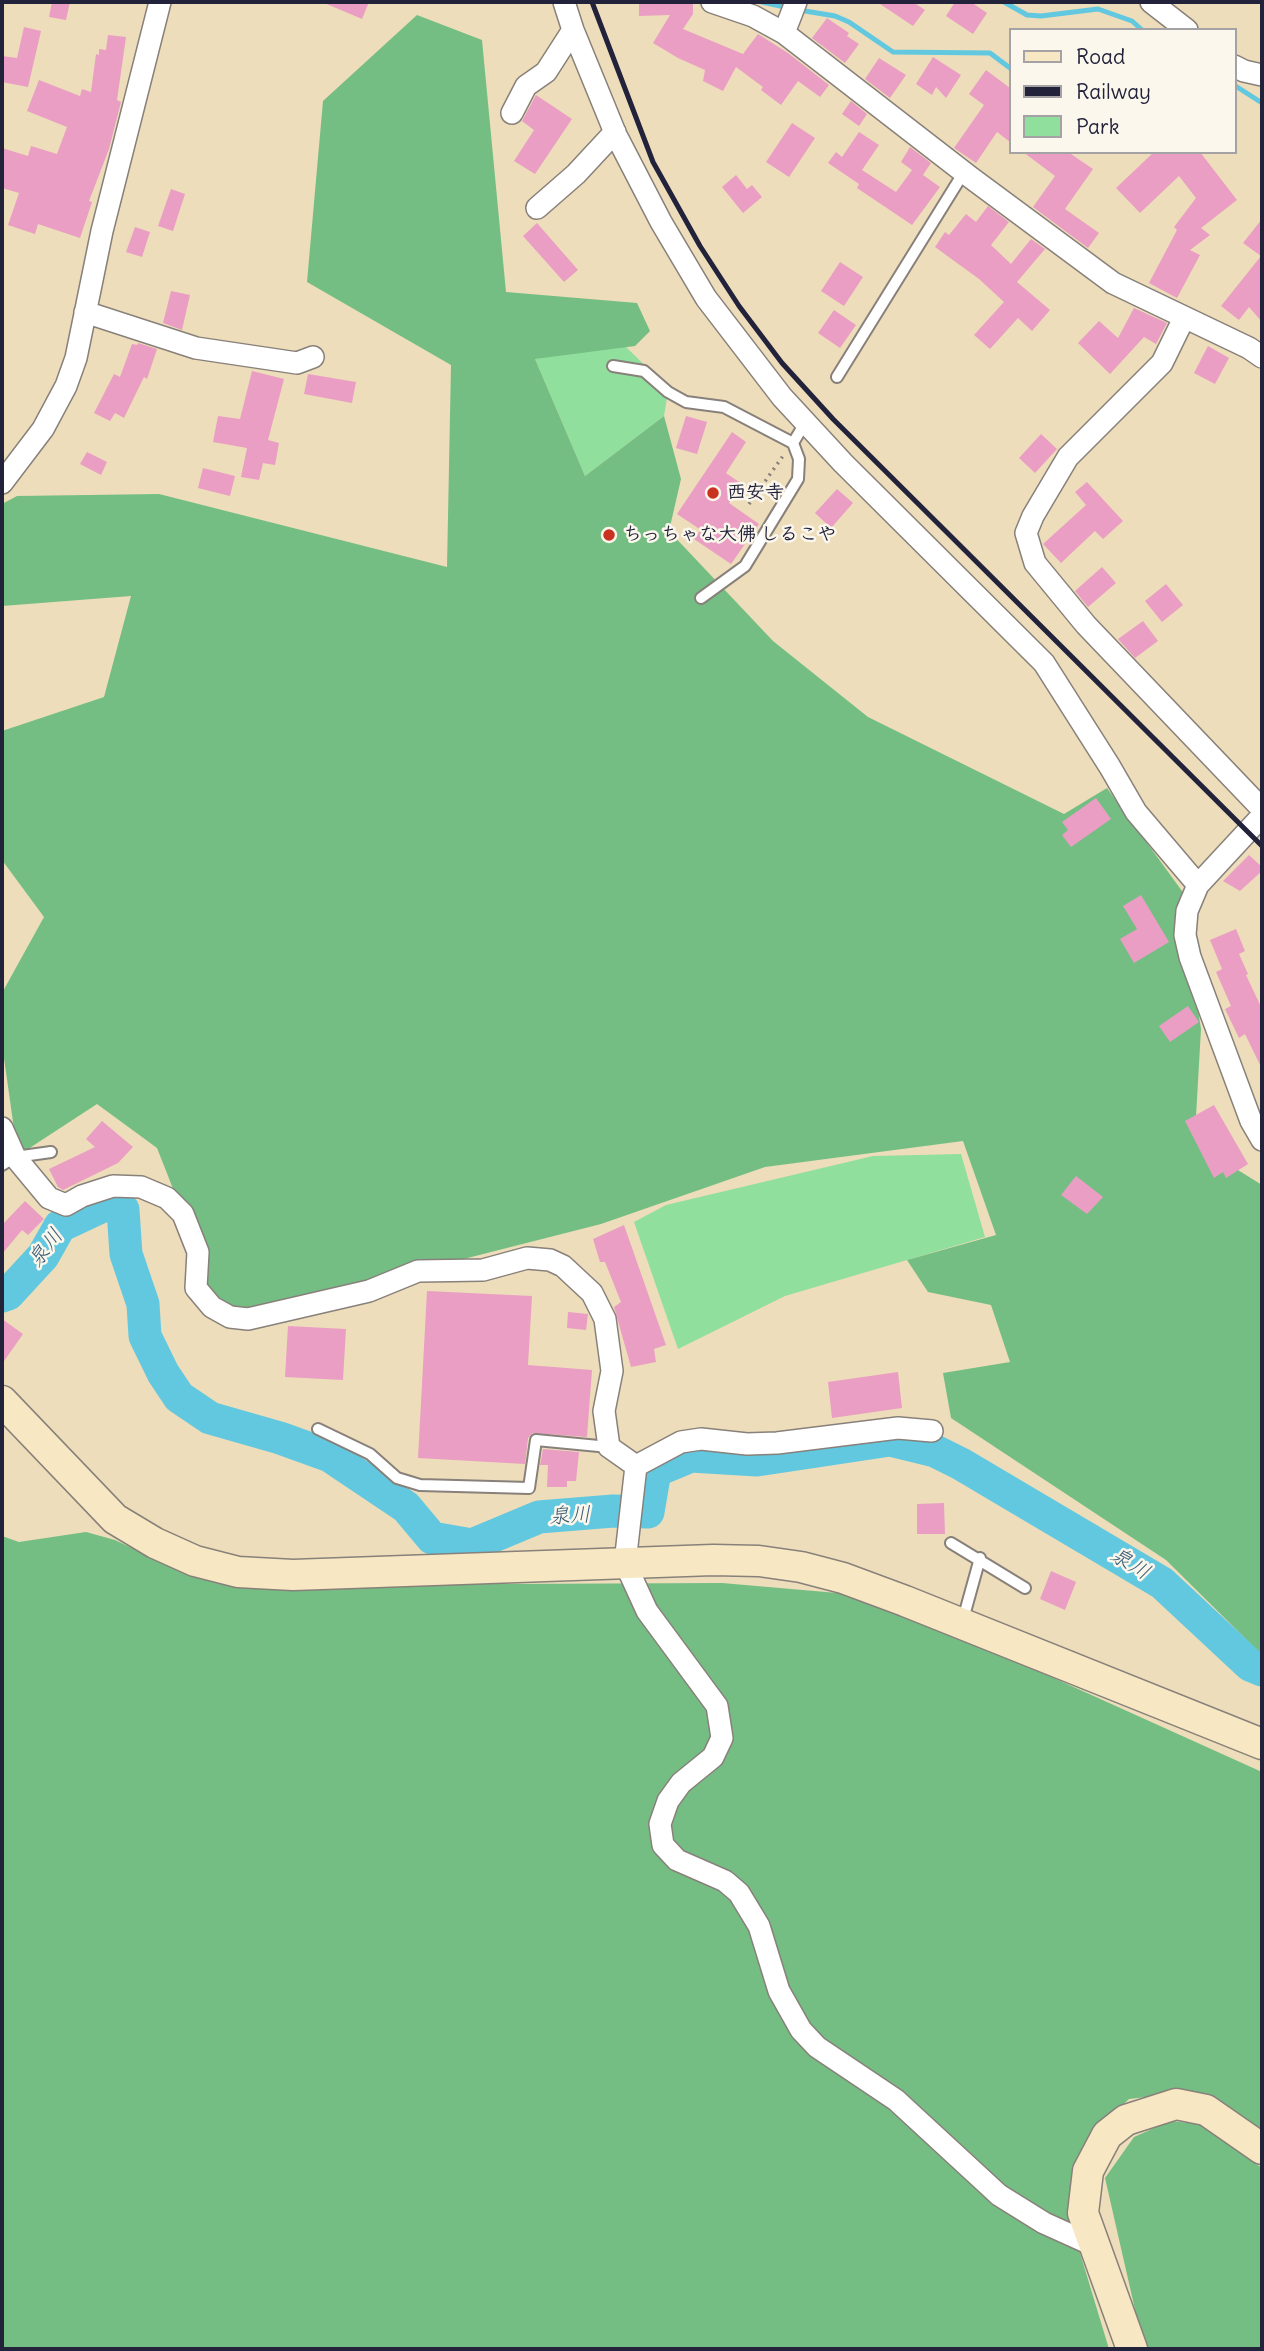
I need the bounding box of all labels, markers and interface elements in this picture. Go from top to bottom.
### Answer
legend [1009,28,1236,154]
text: Road [1076,43,1125,70]
text: Railway [1076,78,1151,105]
text: Park [1076,113,1119,140]
place label: 西安寺 [727,482,784,504]
marker: 西安寺 [705,485,721,501]
place label: ちっちゃな大佛 しるこや [623,524,837,546]
marker: ちっちゃな大佛 しるこや [601,527,617,543]
water label: 泉川 [23,1224,69,1272]
water label: 泉川 [548,1502,592,1530]
water label: 泉川 [1106,1542,1154,1586]

